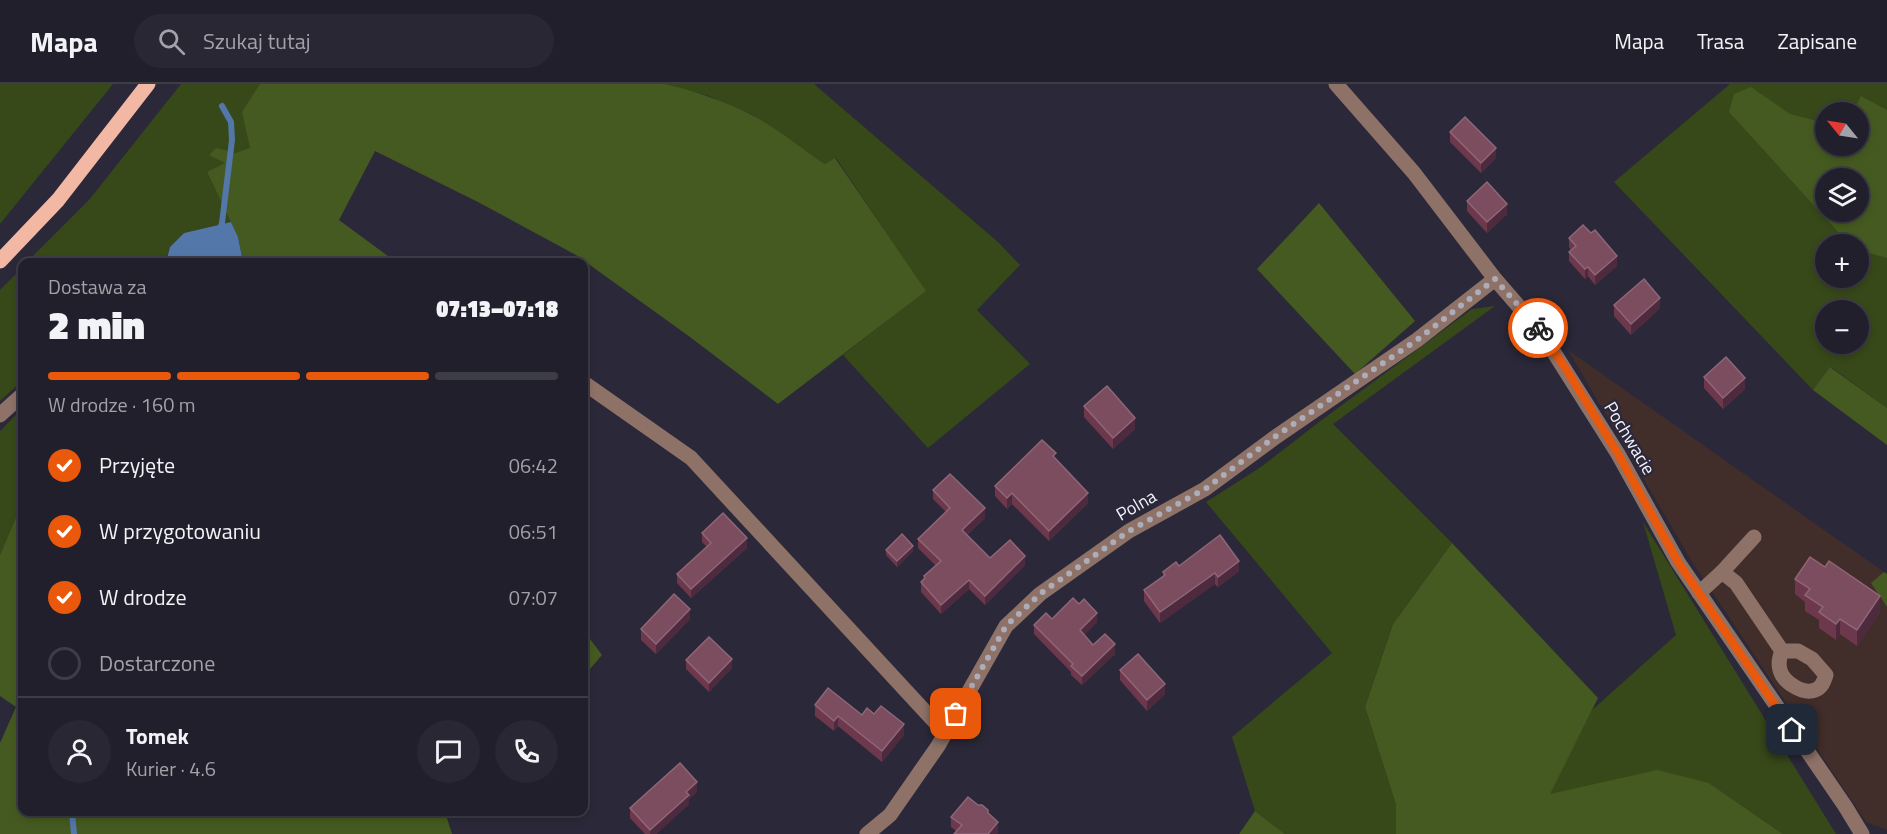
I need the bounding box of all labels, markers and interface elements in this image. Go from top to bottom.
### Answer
search box [134,14,554,68]
text: Mapa [30,20,98,63]
text: Szukaj tutaj [203,24,311,58]
icon: search [155,25,188,58]
text: Mapa [1614,25,1664,57]
text: Trasa [1697,25,1744,57]
text: Zapisane [1777,25,1857,57]
north arrow [1815,102,1869,156]
map controls [1815,102,1869,354]
button: layers [1815,168,1869,222]
button: + [1815,234,1869,288]
text: Dostawa za [48,271,146,302]
text: 07:13–07:18 [436,292,558,326]
text: 2 min [48,295,145,354]
courier [1508,298,1568,358]
button: − [1815,300,1869,354]
icon: bike [1522,312,1555,345]
text: W drodze · 160 m [48,389,196,420]
street label: Pochwacie [1598,396,1662,480]
text: Przyjęte [99,448,175,482]
icon: check [48,449,81,482]
text: 06:42 [509,450,558,481]
street label: Polna [1111,483,1161,527]
text: W przygotowaniu [99,514,261,548]
icon: check [48,515,81,548]
text: 06:51 [509,516,558,547]
text: W drodze [99,580,187,614]
icon: check [48,581,81,614]
text: 07:07 [509,582,558,613]
text: Dostarczone [99,646,215,680]
pin [930,688,981,739]
icon: bag [939,697,972,730]
pin [1766,704,1817,755]
icon: home [1775,713,1808,746]
text: Tomek [126,719,189,753]
button: person [48,720,111,783]
button: chat [417,720,480,783]
button: phone [495,720,558,783]
text: Kurier · 4.6 [126,753,216,784]

